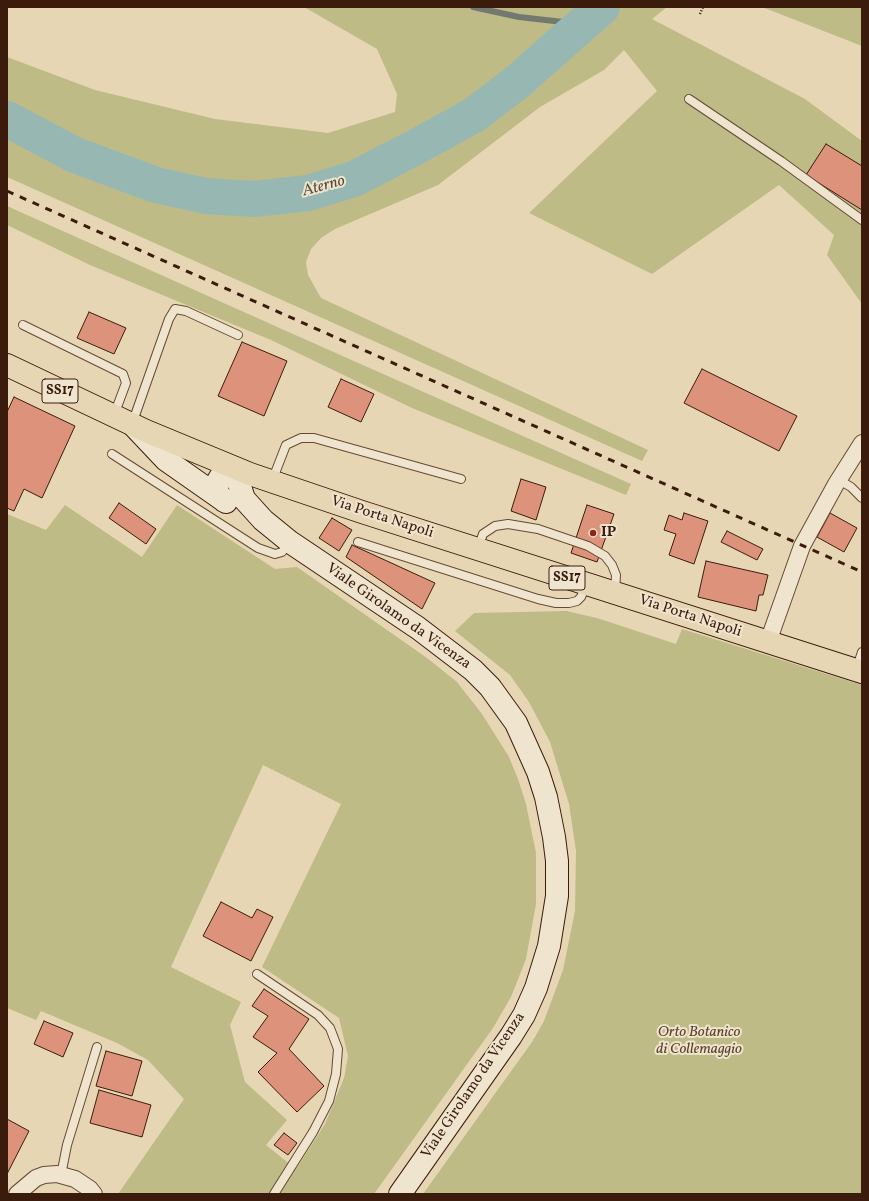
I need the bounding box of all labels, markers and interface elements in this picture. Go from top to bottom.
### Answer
water label: Aterno [301,172,347,202]
road number: SS17 [42,379,78,403]
street label: Via Porta Napoli [328,493,436,543]
place label: IP [601,524,616,542]
marker: IP [588,528,598,538]
street label: Viale Girolamo da Vicenza [322,560,474,674]
road number: SS17 [549,566,585,590]
street label: Via Porta Napoli [636,592,744,642]
street label: Viale Girolamo da Vicenza [418,1009,530,1163]
park label: Orto Botanico di Collemaggio [656,1024,742,1059]

